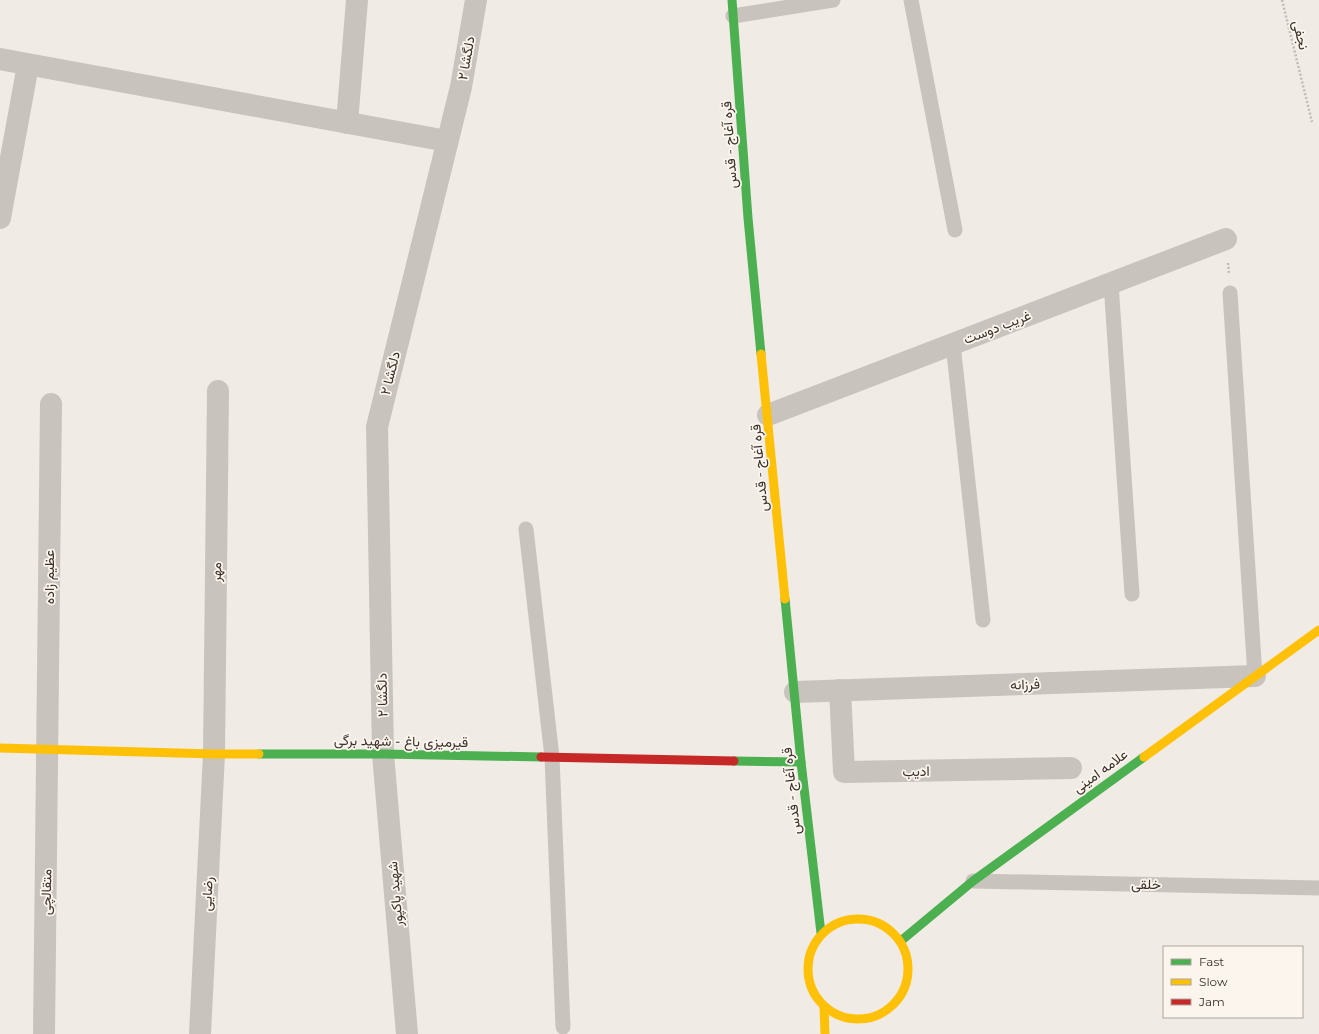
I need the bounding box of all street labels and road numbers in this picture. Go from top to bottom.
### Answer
street label: نجفی [1289,18,1313,52]
street label: دلگشا ۲ [453,34,479,81]
street label: قره آغاج - قدس [717,101,743,189]
street label: غریب دوست [961,306,1033,348]
street label: دلگشا ۲ [376,349,404,397]
street label: قره آغاج - قدس [746,423,774,512]
street label: عظیم زاده [40,550,58,604]
street label: مهر [207,562,225,583]
street label: دلگشا ۲ [373,672,391,717]
street label: فرزانه [1010,674,1040,694]
street label: قیرمیزی باغ - شهید برگی [334,731,468,753]
street label: علامه امینی [1069,745,1131,797]
street label: قره آغاج - قدس [777,746,807,835]
street label: ادیب [902,762,930,780]
street label: شهید پاکپور [383,861,408,928]
street label: متقالچی [37,869,56,915]
street label: خلقی [1131,875,1161,893]
street label: رضایی [197,876,217,912]

